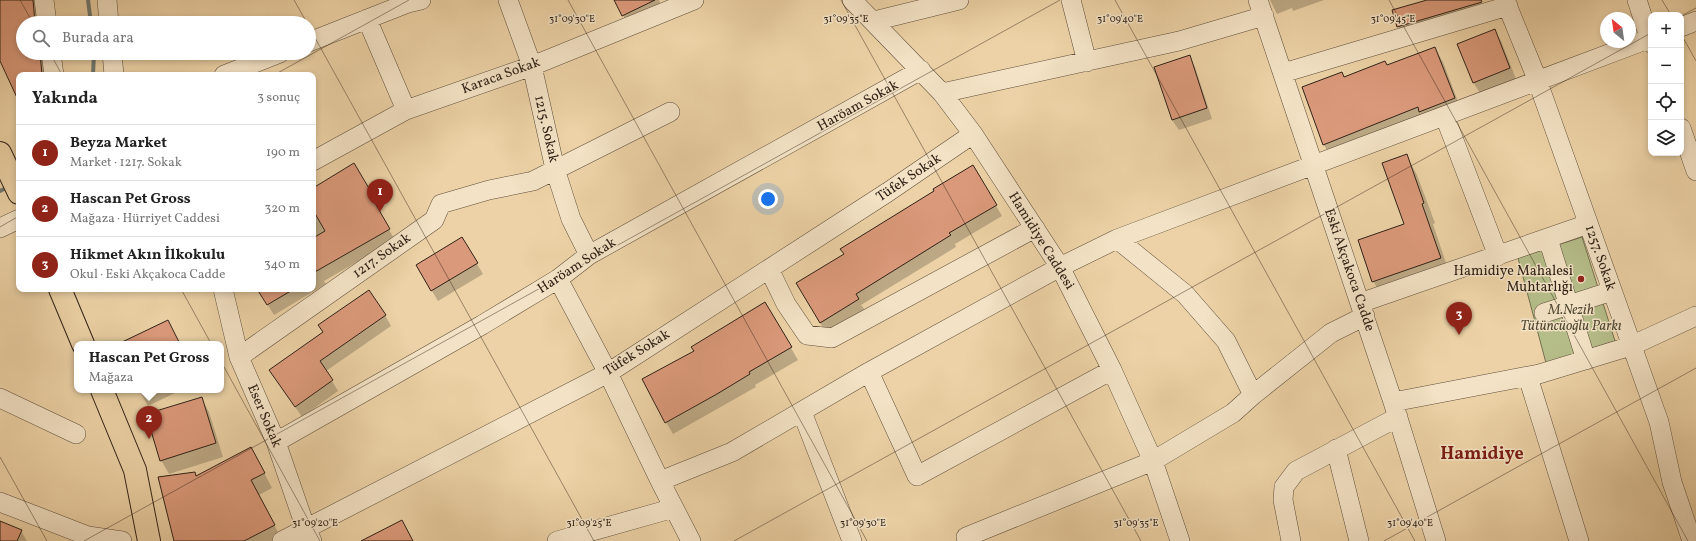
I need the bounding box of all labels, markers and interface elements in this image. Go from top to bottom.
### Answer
text: 31°09'30"E [549,12,595,26]
text: 31°09'35"E [823,12,869,26]
text: 31°09'40"E [1097,12,1143,26]
text: 31°09'45"E [1371,12,1415,26]
north arrow [1600,12,1636,48]
map controls [1648,12,1684,156]
button: + [1648,12,1684,48]
search box [16,16,316,60]
icon: search [30,27,52,49]
text: Burada ara [62,28,134,49]
button: − [1648,48,1684,84]
street label: Karaca Sokak [459,53,543,99]
street label: Haröam Sokak [814,76,902,136]
button: locate [1648,84,1684,120]
text: Yakında [32,87,98,110]
text: 3 sonuç [257,89,300,107]
street label: 1215. Sokak [529,93,563,165]
button: layers [1648,120,1684,156]
text: Beyza Market [70,133,167,154]
text: 1 [42,144,48,162]
text: 190 m [266,144,300,162]
street label: Tüfek Sokak [873,149,946,207]
text: Market · 1217. Sokak [70,154,182,172]
pin: 1 [367,179,393,212]
text: Hascan Pet Gross [70,189,191,210]
your location [758,189,778,209]
street label: Hamidiye Caddesi [1003,189,1079,293]
text: 2 [42,200,48,218]
text: 320 m [265,200,300,218]
street label: Eski Akçakoca Cadde [1319,206,1379,334]
text: Mağaza · Hürriyet Caddesi [70,210,220,228]
street label: 1257. Sokak [1580,223,1620,294]
street label: 1217. Sokak [349,229,415,283]
street label: Haröam Sokak [534,233,620,299]
text: Hikmet Akın İlkokulu [70,245,225,266]
text: 3 [42,256,48,274]
text: 340 m [264,256,300,274]
place label: Hamidiye Mahalesi Muhtarlığı [1454,262,1573,297]
text: Okul · Eski Akçakoca Cadde [70,266,225,284]
marker: Hamidiye Mahalesi Muhtarlığı [1576,274,1586,284]
park label: M.Nezih Tütüncüoğlu Parkı [1521,301,1621,336]
pin: 3 [1446,302,1472,335]
street label: Tüfek Sokak [600,325,674,381]
popup [74,341,224,393]
text: Hascan Pet Gross [89,348,209,369]
text: Mağaza [89,369,133,387]
street label: Eser Sokak [242,381,286,451]
pin: 2 [136,406,162,439]
district label: Hamidiye [1440,442,1524,467]
text: 31°09'20"E [292,516,338,530]
text: 31°09'25"E [566,516,612,530]
text: 31°09'30"E [840,516,886,530]
text: 31°09'35"E [1113,516,1159,530]
text: 31°09'40"E [1387,516,1433,530]

